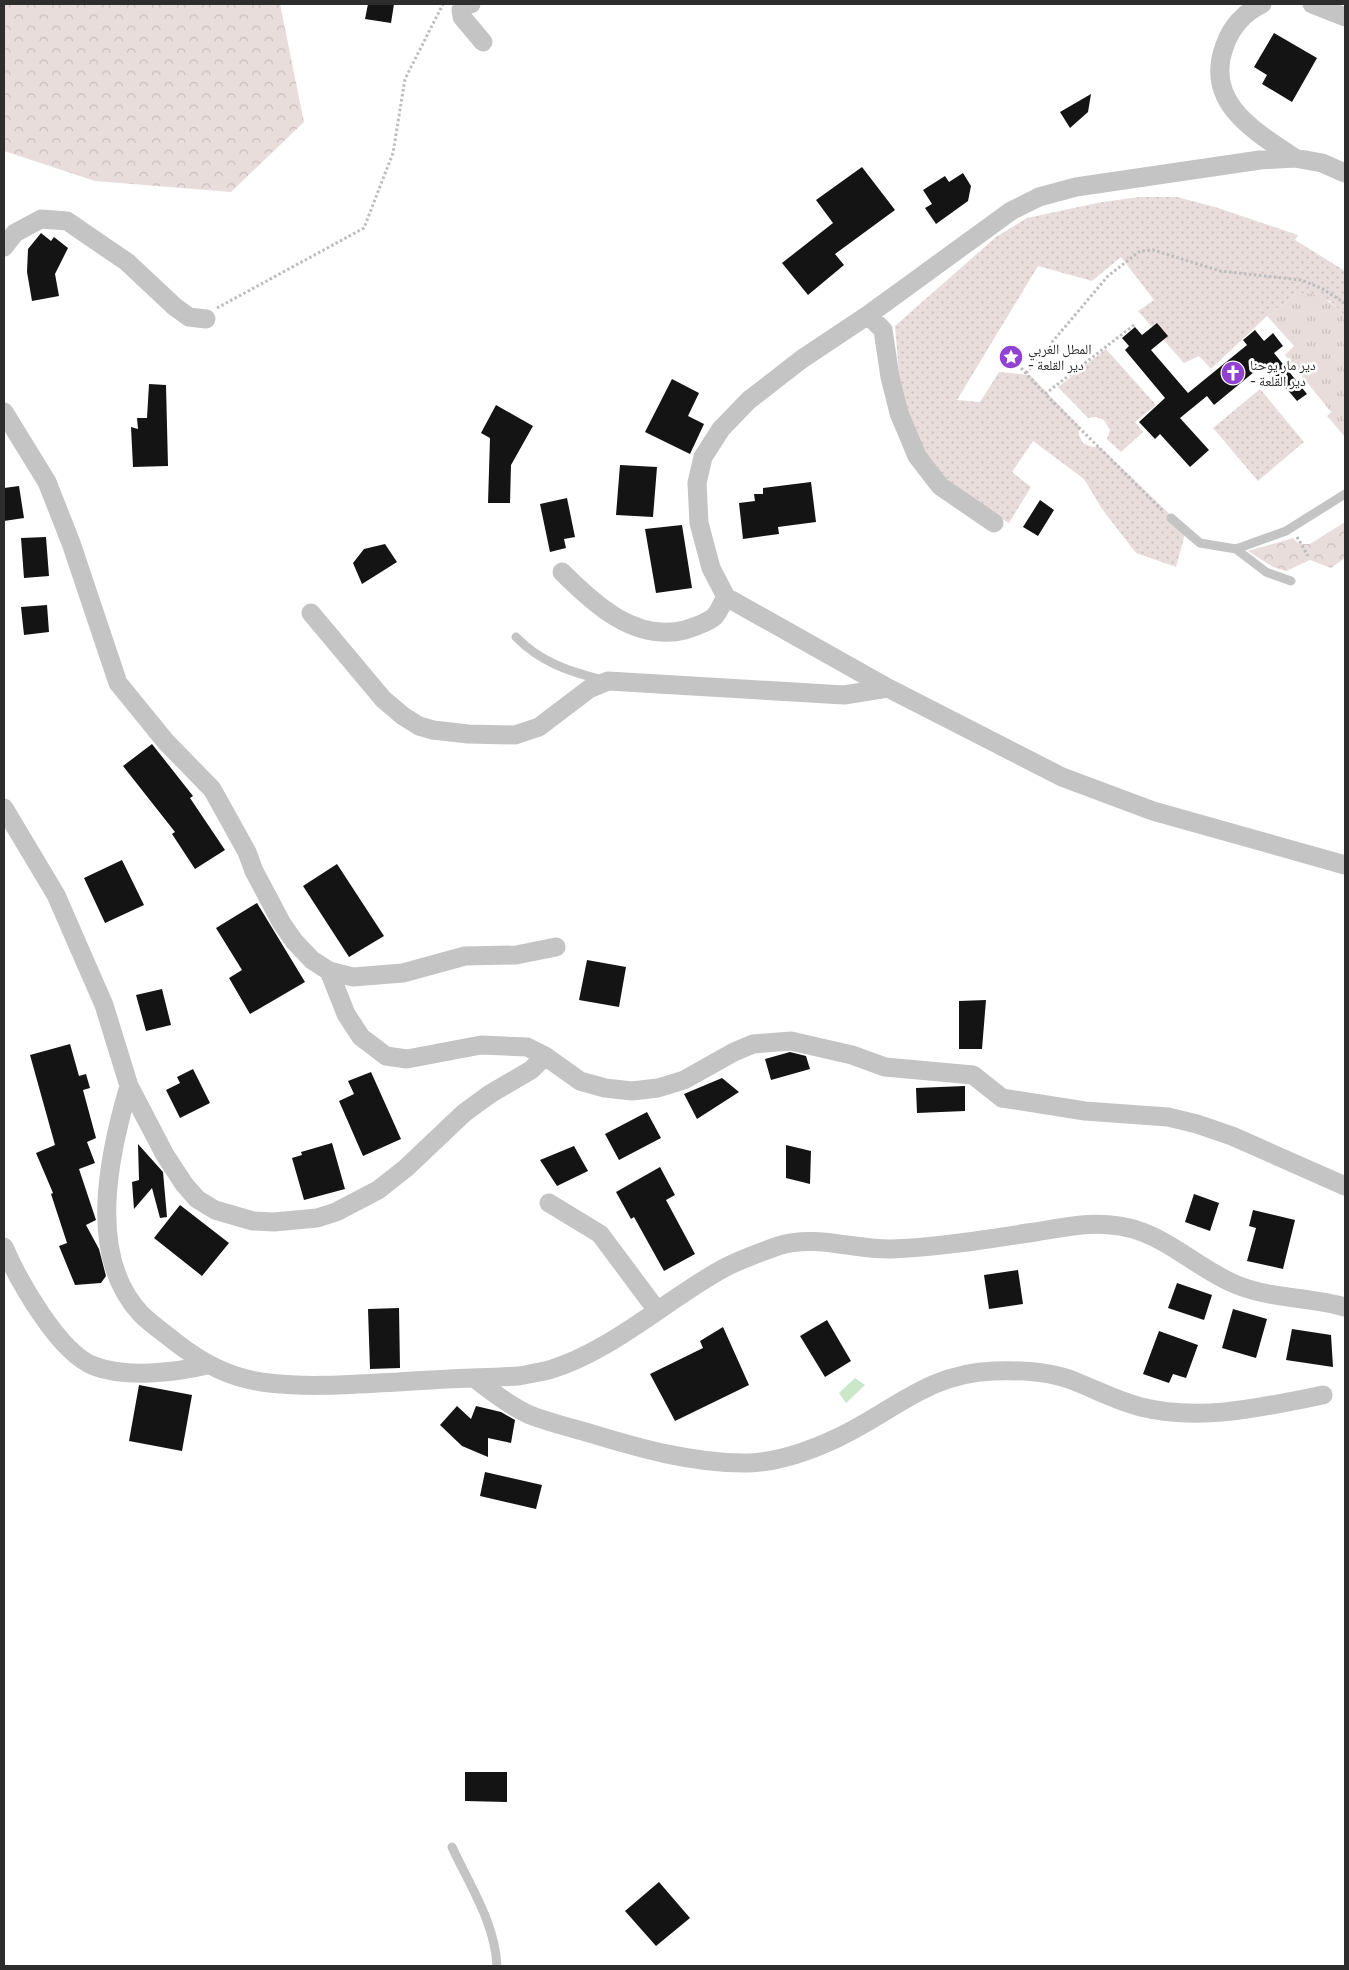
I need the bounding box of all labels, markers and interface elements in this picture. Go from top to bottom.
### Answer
place label: المطل الغربي - دير القلعة [1028,340,1092,374]
place icon: المطل الغربي - دير القلعة [998,344,1024,370]
place label: دير مار يوحنا - دير القلعة [1250,356,1316,390]
church icon: دير مار يوحنا - دير القلعة [1220,360,1246,386]

